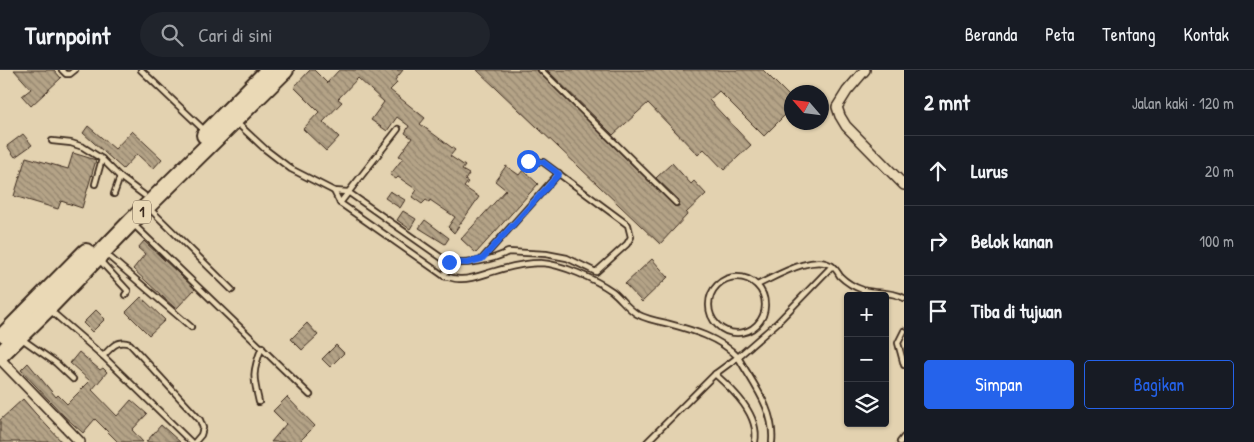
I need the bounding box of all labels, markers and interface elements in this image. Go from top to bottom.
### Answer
search box [140,12,490,57]
text: Turnpoint [25,19,110,51]
icon: search [158,21,186,49]
text: Cari di sini [198,22,273,48]
text: Beranda [965,22,1017,47]
text: Peta [1045,22,1074,47]
text: Tentang [1102,22,1155,47]
text: Kontak [1183,22,1229,47]
north arrow [784,85,829,130]
text: 2 mnt [924,88,970,117]
text: Jalan kaki · 120 m [1132,92,1234,114]
route start [517,150,540,173]
icon: ahead [924,157,952,185]
text: Lurus [971,158,1008,184]
text: 20 m [1205,160,1234,182]
road number: 1 [133,200,151,224]
icon: right [924,227,952,255]
text: Belok kanan [971,228,1053,254]
text: 100 m [1199,230,1234,252]
route end [438,251,461,274]
map controls [844,292,889,427]
button: + [844,292,889,337]
icon: arrive [924,297,952,325]
text: Tiba di tujuan [971,298,1062,324]
button: − [844,337,889,382]
button: Simpan [924,360,1074,409]
button: Bagikan [1084,360,1234,409]
button: layers [844,382,889,427]

